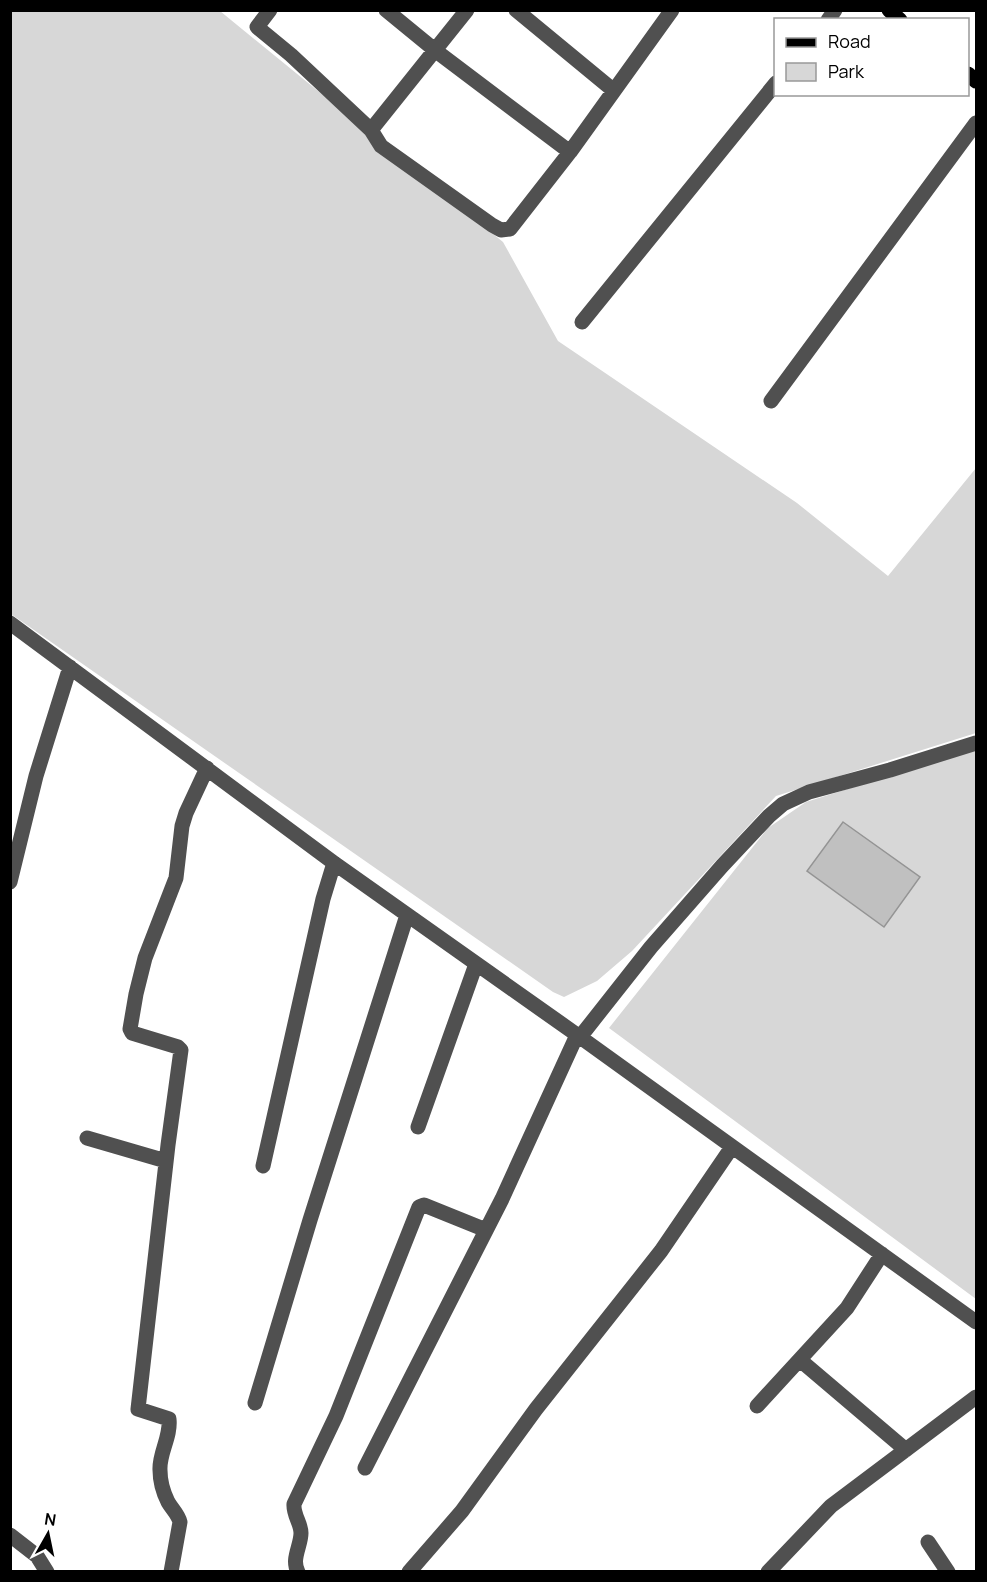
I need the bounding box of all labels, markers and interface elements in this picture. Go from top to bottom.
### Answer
legend [774,18,969,96]
text: Road [828,29,871,53]
text: Park [828,59,865,83]
north arrow [18,1504,78,1564]
text: N [43,1507,58,1531]

